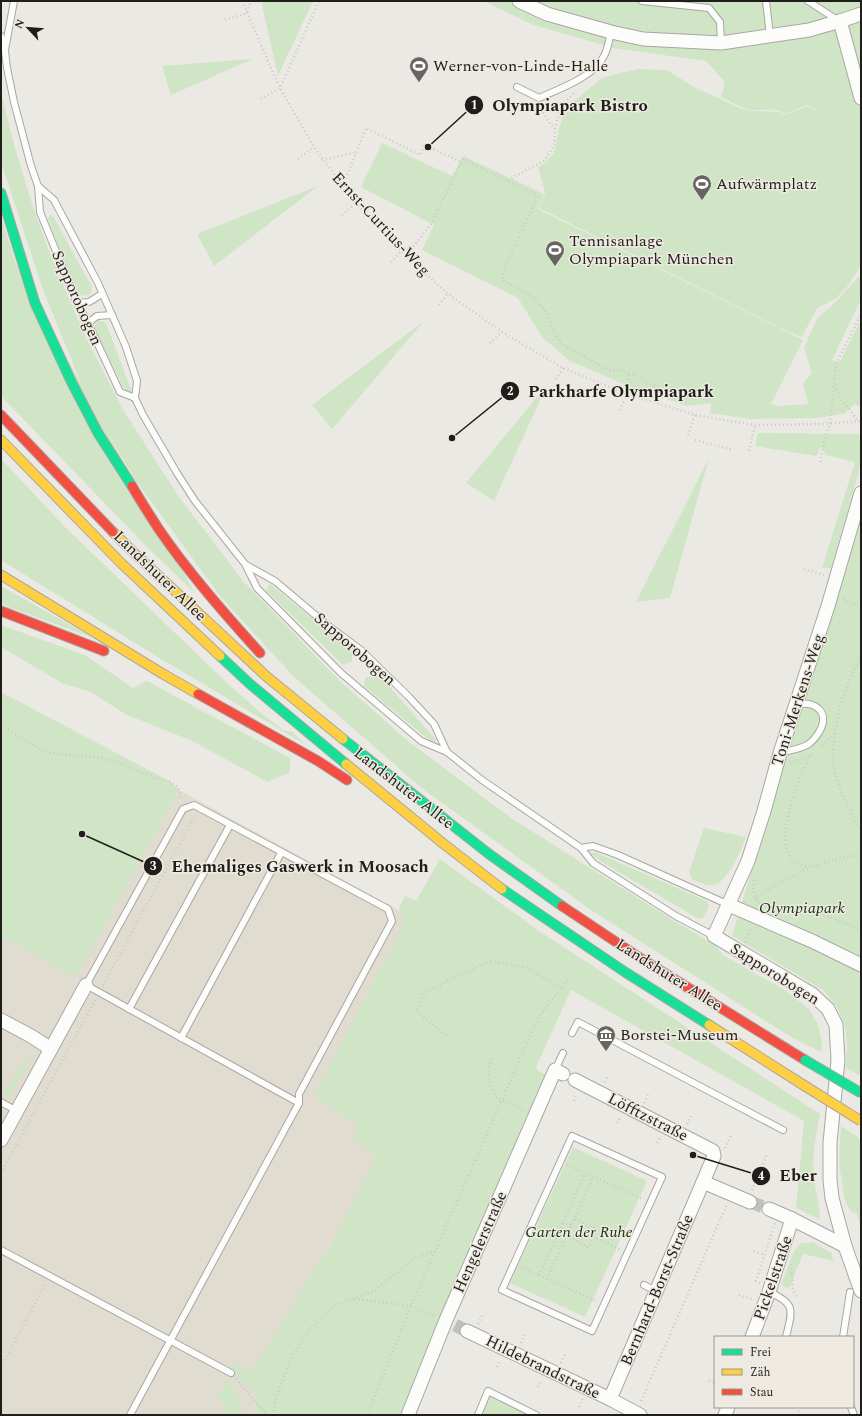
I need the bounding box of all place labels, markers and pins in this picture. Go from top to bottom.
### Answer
place label: Werner-von-Linde-Halle [433,54,608,78]
sports icon: Werner-von-Linde-Halle [408,55,430,83]
callout: Olympiapark Bistro [464,90,655,119]
place label: Aufwärmplatz [716,172,817,196]
sports icon: Aufwärmplatz [691,173,713,201]
place label: Tennisanlage Olympiapark München [569,229,734,271]
sports icon: Tennisanlage Olympiapark München [544,239,566,267]
callout: Parkharfe Olympiapark [500,376,722,405]
callout: Ehemaliges Gaswerk in Moosach [143,851,437,880]
place label: Borstei-Museum [620,1023,739,1047]
museum icon: Borstei-Museum [595,1024,617,1052]
callout: Eber [751,1161,824,1190]

